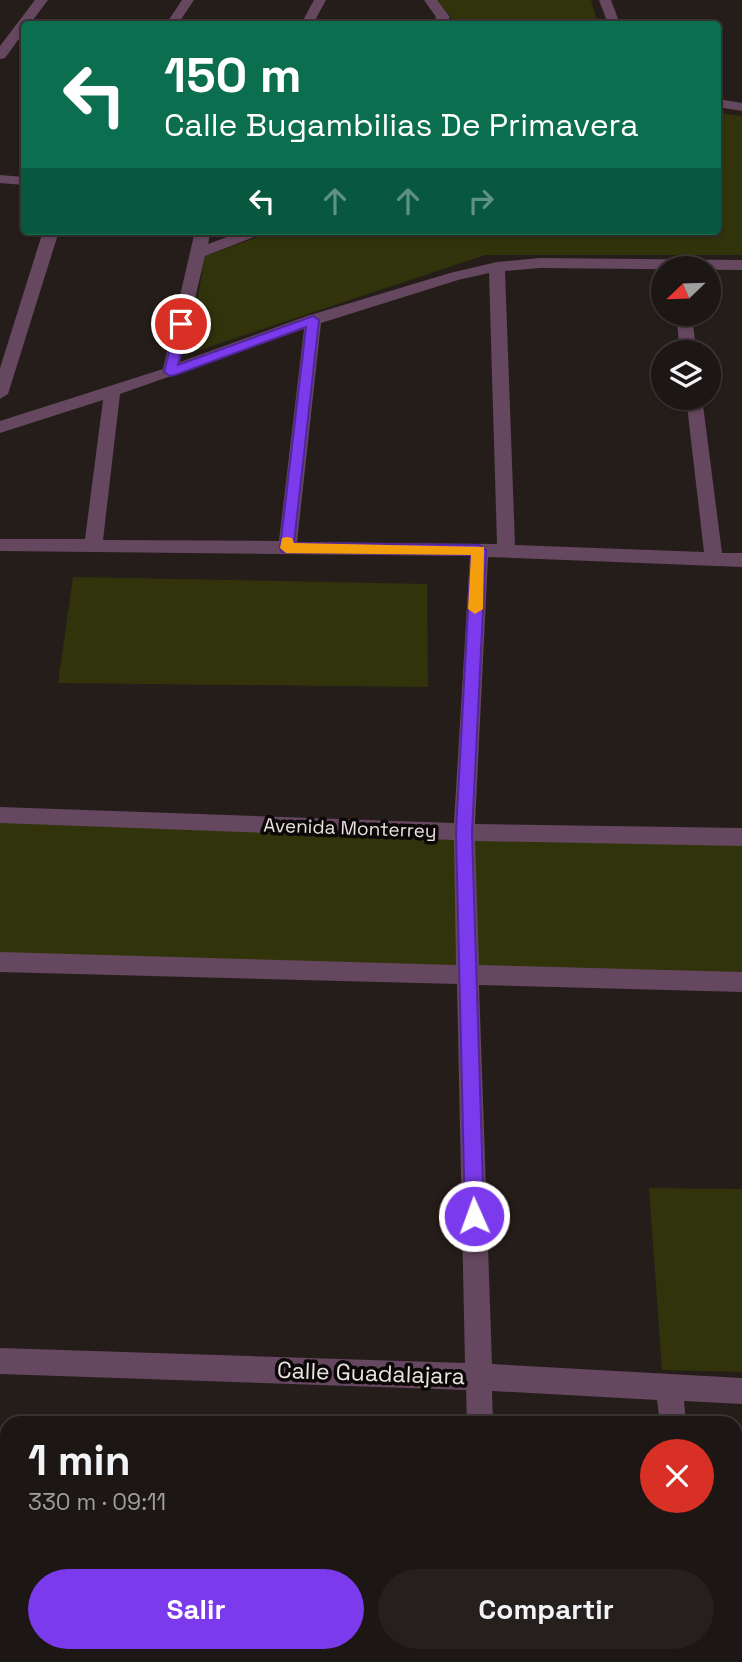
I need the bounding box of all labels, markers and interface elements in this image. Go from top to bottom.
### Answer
text: 150 m [164,44,302,106]
icon: left [49,49,140,140]
text: Calle Bugambilias De Primavera [164,105,639,145]
icon: left [243,182,281,220]
icon: ahead [316,182,354,220]
icon: ahead [389,182,427,220]
icon: right [462,182,500,220]
north arrow [651,256,721,326]
map controls [651,256,721,410]
pin [151,294,211,354]
icon: arrive [162,305,200,343]
button: layers [651,340,721,410]
street label: Avenida Monterrey [263,812,437,844]
position arrow [437,1179,511,1253]
street label: Calle Guadalajara [276,1355,466,1391]
text: 1 min [28,1434,131,1487]
button: close [640,1439,714,1513]
text: 330 m · 09:11 [28,1487,166,1517]
button: Salir [28,1569,364,1649]
button: Compartir [378,1569,714,1649]

